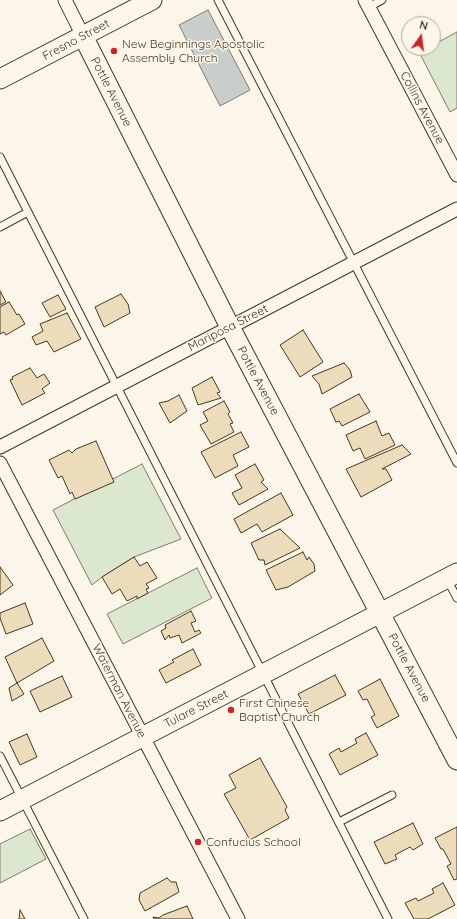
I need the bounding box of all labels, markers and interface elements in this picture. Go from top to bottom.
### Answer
street label: Fresno Street [40,16,112,64]
north arrow [401,16,441,56]
text: N [418,18,429,33]
place label: New Beginnings Apostolic Assembly Church [122,37,265,65]
marker: New Beginnings Apostolic Assembly Church [109,46,119,56]
street label: Pottle Avenue [87,55,135,129]
street label: Collins Avenue [397,69,447,147]
street label: Mariposa Street [186,302,270,354]
street label: Pottle Avenue [234,344,282,418]
street label: Pottle Avenue [385,631,433,705]
street label: Waterman Avenue [89,642,149,740]
street label: Tulare Street [162,687,230,731]
place label: First Chinese Baptist Church [239,696,320,724]
marker: First Chinese Baptist Church [226,705,236,715]
place label: Confucius School [206,835,301,849]
marker: Confucius School [193,837,203,847]

